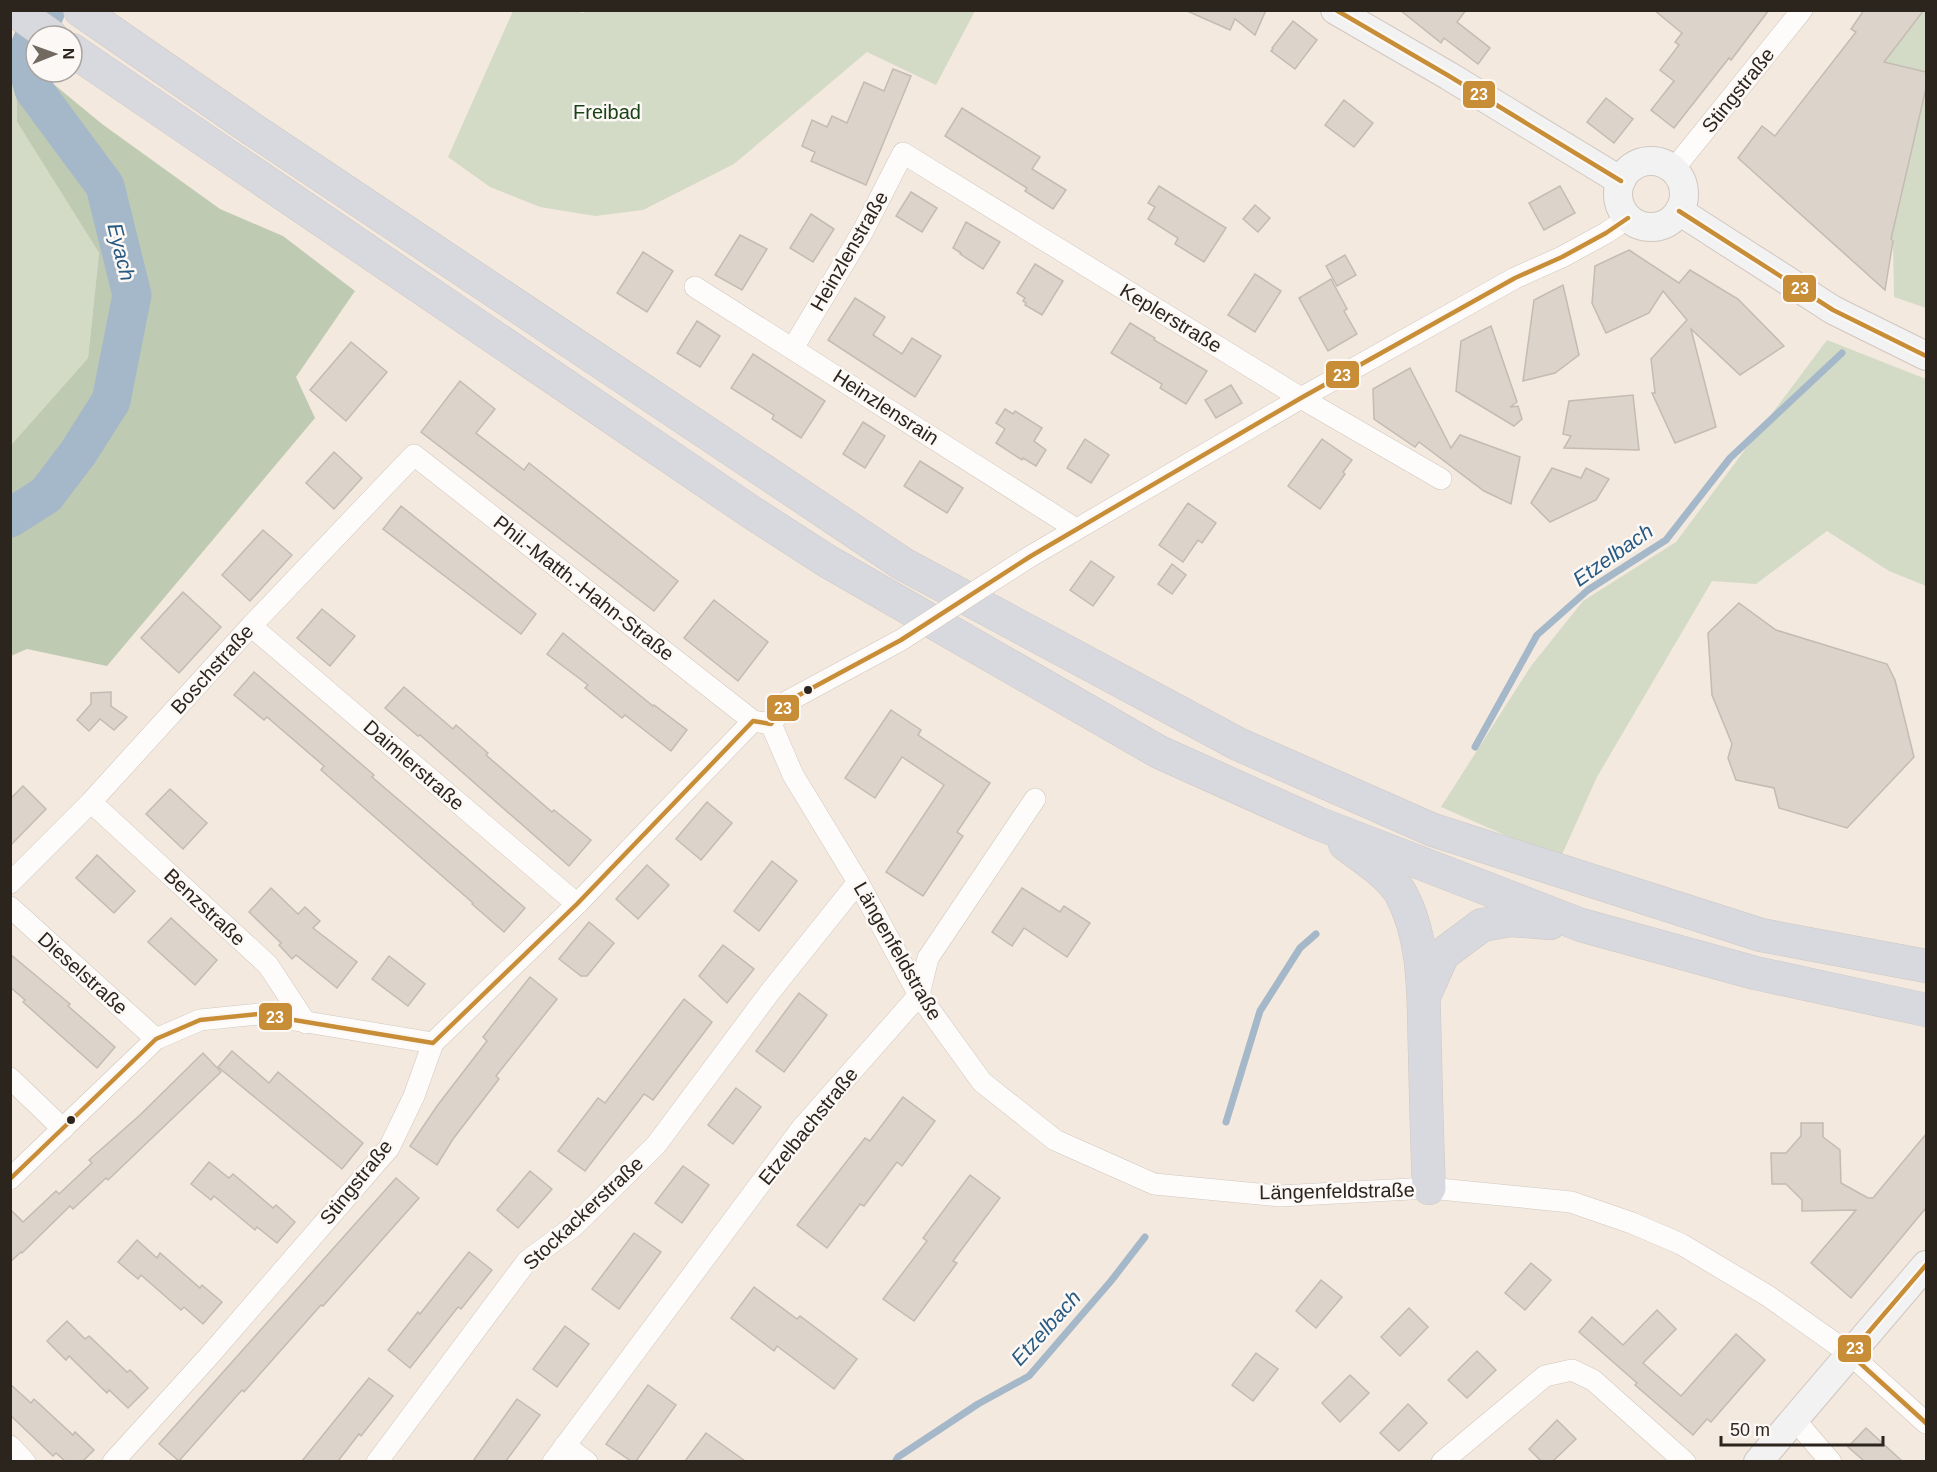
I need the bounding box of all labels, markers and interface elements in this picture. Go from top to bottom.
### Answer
north arrow [24,24,84,84]
street label: Stingstraße [1697,43,1779,137]
text: N [60,48,77,60]
line badge: 23 [1462,80,1496,109]
text: 23 [1470,86,1488,103]
park label: Freibad [573,101,641,123]
street label: Heinzlenstraße [806,187,892,315]
water label: Eyach [103,221,140,283]
line badge: 23 [1782,274,1817,303]
street label: Keplerstraße [1116,279,1226,357]
text: 23 [1791,280,1809,297]
line badge: 23 [1325,360,1360,389]
street label: Heinzlensrain [829,365,943,449]
text: 23 [1333,367,1351,384]
street label: Phil.-Matth.-Hahn-Straße [490,511,678,665]
water label: Etzelbach [1568,519,1657,590]
street label: Boschstraße [166,620,258,718]
unlabelled marker [802,684,814,696]
line badge: 23 [766,694,800,722]
text: 23 [774,700,792,717]
street label: Daimlerstraße [359,716,469,814]
street label: Benzstraße [160,864,250,950]
street label: Längenfeldstraße [850,878,946,1024]
street label: Dieselstraße [34,927,132,1019]
line badge: 23 [258,1002,293,1031]
text: 23 [266,1009,284,1026]
street label: Etzelbachstraße [754,1063,862,1189]
unlabelled marker [65,1114,77,1126]
street label: Stingstraße [315,1135,397,1229]
street label: Stockackerstraße [519,1152,647,1274]
street label: Längenfeldstraße [1259,1179,1415,1203]
water label: Etzelbach [1006,1286,1085,1370]
line badge: 23 [1837,1334,1872,1363]
text: 23 [1846,1340,1864,1357]
scale bar [1721,1409,1883,1447]
text: 50 m [1730,1420,1770,1440]

